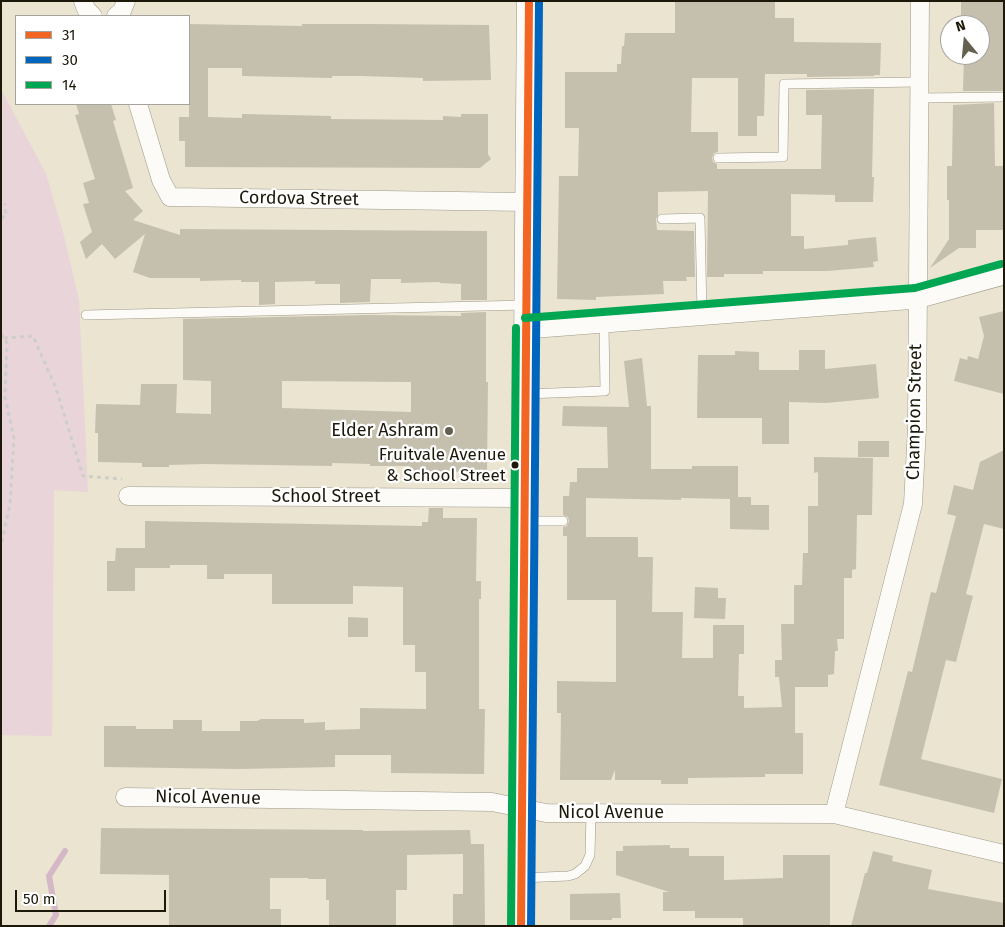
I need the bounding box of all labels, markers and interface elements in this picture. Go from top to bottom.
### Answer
legend [15,15,190,105]
north arrow [940,15,990,65]
text: N [954,17,968,36]
text: 31 [62,26,76,44]
text: 30 [62,51,78,69]
text: 14 [62,76,76,94]
street label: Cordova Street [239,187,359,211]
street label: Champion Street [903,344,927,480]
place label: Elder Ashram [331,420,439,442]
marker: Elder Ashram [443,425,455,437]
place label: Fruitvale Avenue & School Street [379,445,506,485]
marker: Fruitvale Avenue & School Street [510,460,520,470]
street label: School Street [272,486,380,508]
street label: Nicol Avenue [155,786,261,810]
street label: Nicol Avenue [558,802,664,824]
scale bar [18,880,169,912]
text: 50 m [23,890,56,908]

